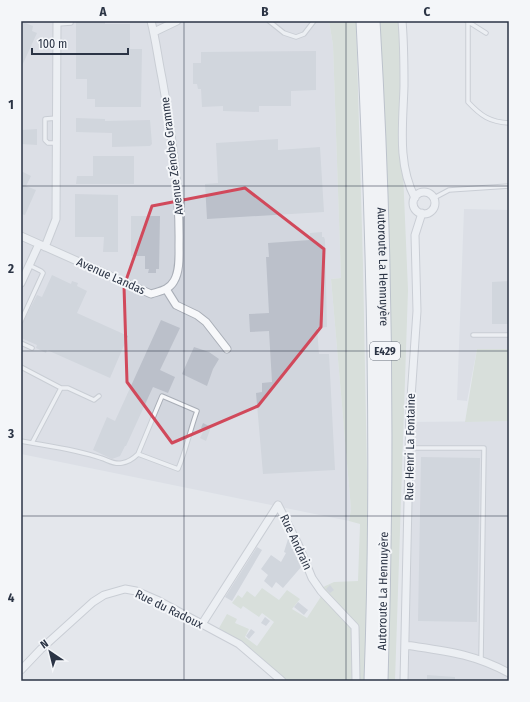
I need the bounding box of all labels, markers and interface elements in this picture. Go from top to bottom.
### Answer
text: A [98,4,107,19]
text: B [261,4,269,19]
text: C [424,4,431,19]
scale bar [32,30,128,56]
text: 100 m [38,37,67,51]
street label: Avenue Zénobe Gramme [158,96,186,216]
text: 1 [8,97,14,112]
street label: Autoroute La Hennuyère [374,207,391,326]
street label: Avenue Landas [75,255,147,297]
text: 2 [7,261,14,276]
road number: E429 [370,342,400,360]
street label: Rue Henri La Fontaine [402,393,418,501]
text: 3 [7,426,14,441]
street label: Rue Andrain [277,512,315,572]
street label: Autoroute La Hennuyère [375,531,391,650]
street label: Rue du Radoux [133,587,206,632]
text: 4 [8,590,15,605]
north arrow [30,632,70,672]
text: N [38,637,51,651]

